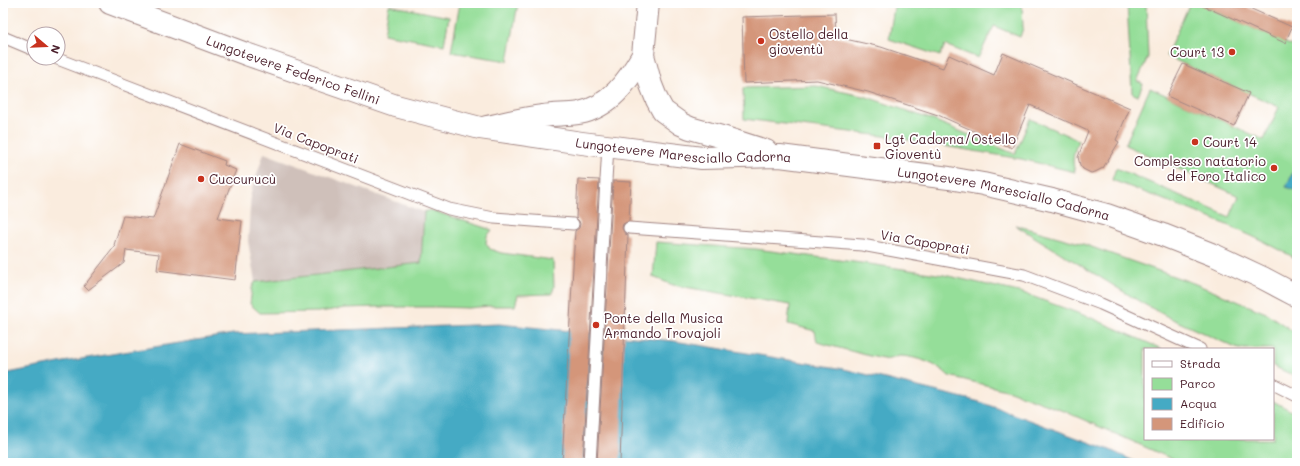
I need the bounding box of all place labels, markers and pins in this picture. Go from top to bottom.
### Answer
place label: Ostello della gioventù [769,25,849,57]
marker: Ostello della gioventù [756,36,766,46]
place label: Court 13 [1170,43,1224,60]
marker: Court 13 [1227,47,1237,57]
place label: Lgt Cadorna/Ostello Gioventù [885,130,1016,162]
place label: Court 14 [1203,133,1257,150]
marker: Court 14 [1190,137,1200,147]
marker: Lgt Cadorna/Ostello Gioventù [872,141,882,151]
place label: Complesso natatorio del Foro Italico [1134,152,1266,184]
marker: Complesso natatorio del Foro Italico [1269,163,1279,173]
place label: Cuccurucù [209,170,276,187]
marker: Cuccurucù [196,174,206,184]
place label: Ponte della Musica Armando Trovajoli [604,309,723,341]
marker: Ponte della Musica Armando Trovajoli [591,320,601,330]

